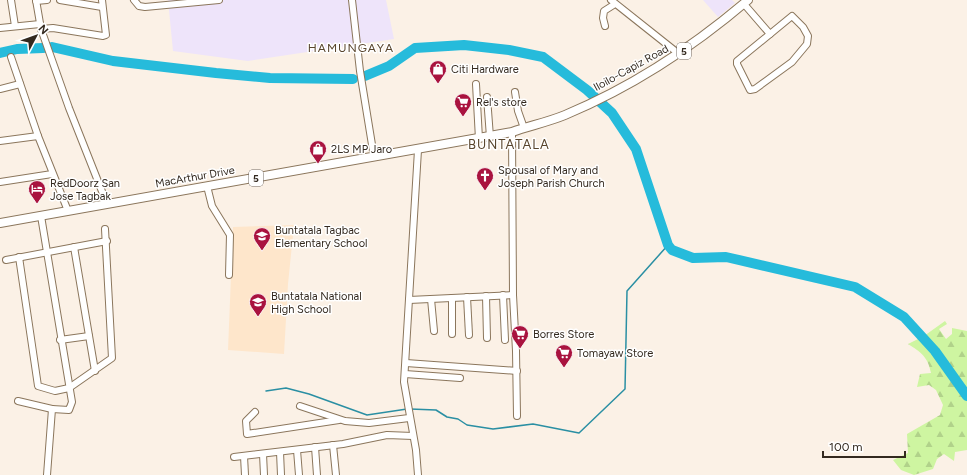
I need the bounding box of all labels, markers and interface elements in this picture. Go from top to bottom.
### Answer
north arrow [16,16,56,56]
text: N [35,22,51,37]
district label: HAMUNGAYA [308,41,394,55]
street label: Iloilo-Capiz Road [591,42,671,94]
road number: 5 [677,43,691,59]
shop icon: Citi Hardware [428,59,448,84]
place label: Citi Hardware [451,63,519,76]
supermarket icon: Rel's store [453,92,473,117]
place label: Rel's store [476,96,527,109]
district label: BUNTATALA [468,137,550,152]
shop icon: 2LS MP Jaro [308,139,328,164]
place label: 2LS MP Jaro [331,143,392,156]
street label: MacArthur Drive [154,164,236,190]
place label: Spousal of Mary and Joseph Parish Church [498,164,605,190]
church icon: Spousal of Mary and Joseph Parish Church [475,166,495,191]
road number: 5 [249,170,263,186]
place label: RedDoorz San Jose Tagbak [50,177,120,203]
hotel icon: RedDoorz San Jose Tagbak [27,179,47,204]
place label: Buntatala Tagbac Elementary School [275,224,367,250]
school or university icon: Buntatala Tagbac Elementary School [252,226,272,251]
place label: Buntatala National High School [271,290,362,316]
school or university icon: Buntatala National High School [248,292,268,317]
supermarket icon: Borres Store [510,324,530,349]
place label: Borres Store [533,328,594,341]
supermarket icon: Tomayaw Store [554,343,574,368]
place label: Tomayaw Store [577,347,653,360]
scale bar [823,433,905,459]
text: 100 m [829,440,863,454]

